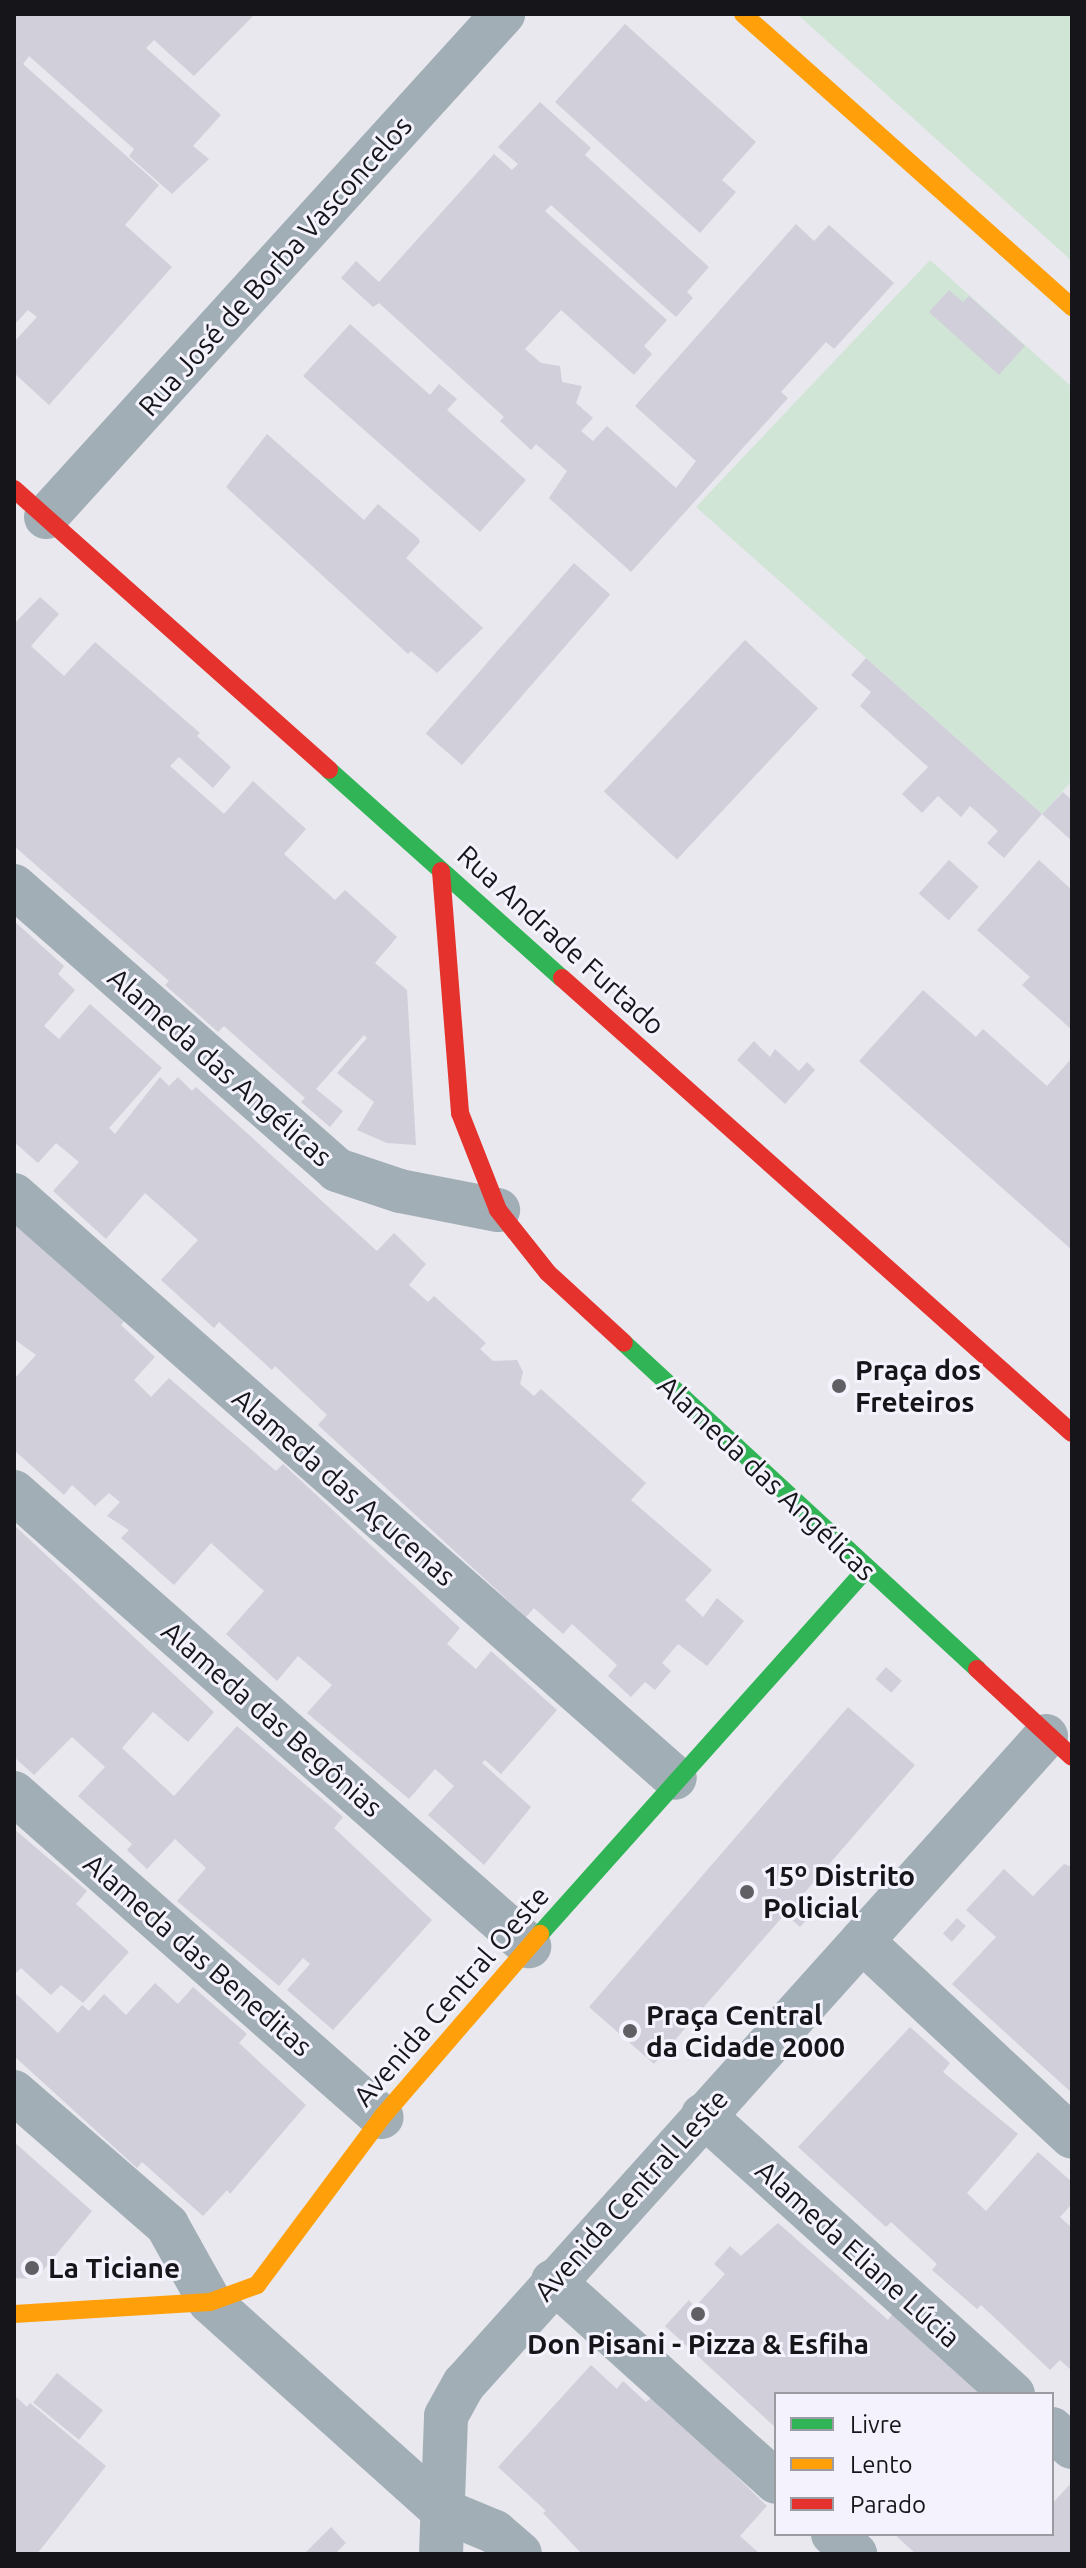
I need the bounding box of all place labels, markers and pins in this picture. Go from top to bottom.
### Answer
place label: Praça dos Freteiros [855,1353,981,1419]
marker: Praça dos Freteiros [830,1377,848,1395]
place label: 15º Distrito Policial [763,1859,915,1925]
marker: 15º Distrito Policial [738,1883,756,1901]
place label: Praça Central da Cidade 2000 [646,1998,845,2064]
marker: Praça Central da Cidade 2000 [621,2022,639,2040]
place label: La Ticiane [48,2251,180,2285]
marker: La Ticiane [23,2259,41,2277]
marker: Don Pisani - Pizza & Esfiha [689,2305,707,2323]
place label: Don Pisani - Pizza & Esfiha [527,2327,869,2361]

